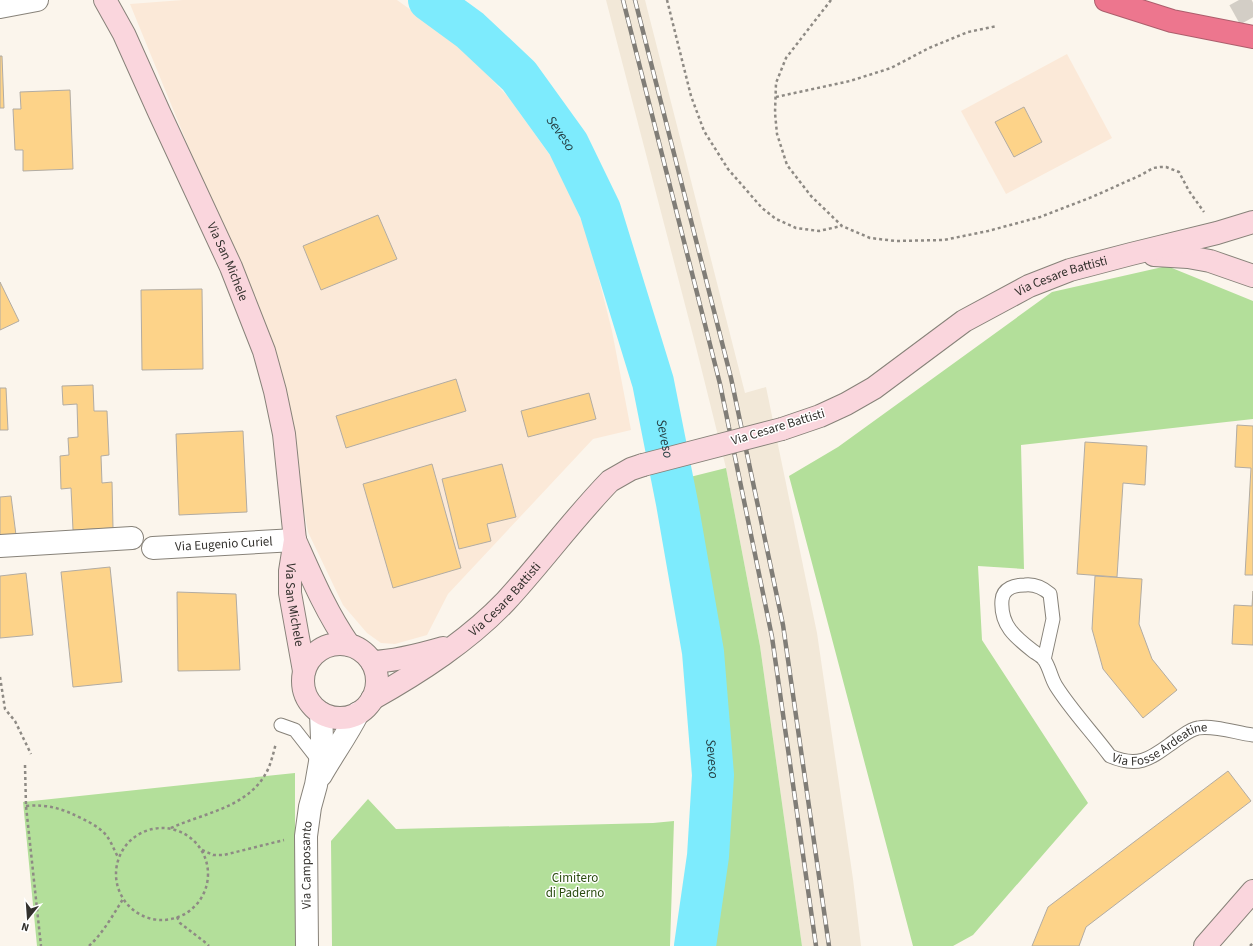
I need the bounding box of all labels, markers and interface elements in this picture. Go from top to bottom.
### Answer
water label: Seveso [541,112,580,155]
street label: Via San Michele [202,219,252,304]
street label: Via Cesare Battisti [1012,252,1109,301]
street label: Via Cesare Battisti [729,404,827,450]
water label: Seveso [651,417,678,460]
street label: Via Eugenio Curiel [175,532,273,556]
street label: Via Cesare Battisti [465,558,545,641]
street label: Via San Michele [281,562,308,648]
street label: Via Fosse Ardeatine [1109,718,1208,771]
water label: Seveso [700,738,723,779]
street label: Via Camposanto [297,820,317,909]
park label: Cimitero di Paderno [546,869,604,902]
north arrow [8,898,48,938]
text: N [20,919,31,935]

